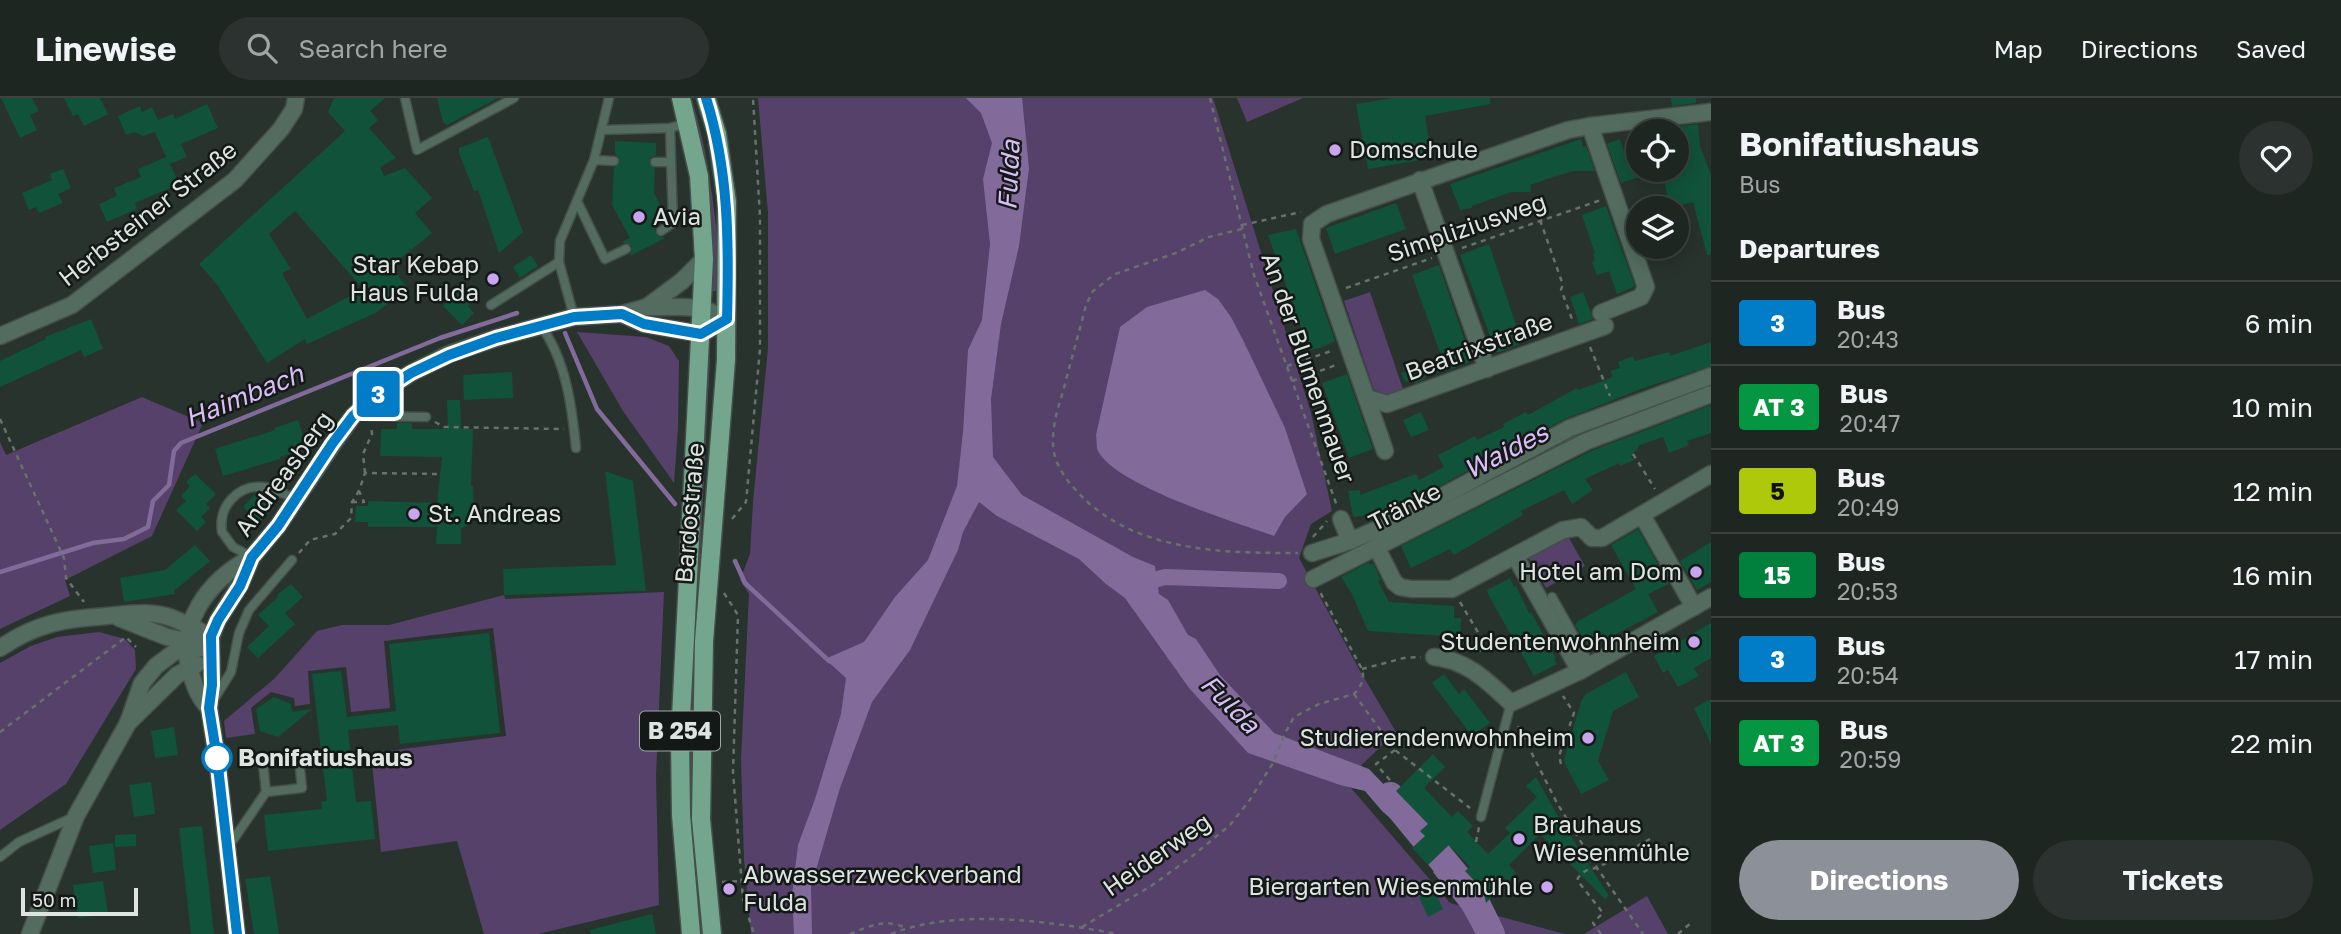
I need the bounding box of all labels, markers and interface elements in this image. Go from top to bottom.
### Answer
search box [219,17,709,80]
text: Linewise [35,29,177,68]
icon: search [243,29,281,67]
text: Search here [299,33,448,64]
text: Map [1994,34,2043,63]
text: Directions [2081,34,2198,63]
text: Saved [2236,34,2306,63]
map controls [1626,119,1689,259]
button: locate [1626,119,1689,182]
button: heart [2239,121,2313,195]
text: Bonifatiushaus [1739,124,1979,163]
street label: Herbsteiner Straße [52,134,242,291]
place label: Domschule [1349,134,1478,163]
water label: Fulda [991,138,1026,211]
marker: Domschule [1327,142,1343,158]
text: Bus [1739,170,1781,198]
street label: Simpliziusweg [1383,186,1550,267]
button: layers [1626,196,1689,259]
place label: Avia [653,201,701,230]
marker: Avia [631,209,647,225]
text: Departures [1739,233,1880,264]
place label: Star Kebap Haus Fulda [349,249,479,306]
street label: An der Blumenmauer [1256,249,1362,486]
marker: Star Kebap Haus Fulda [485,271,501,287]
text: Bus [1837,294,1885,325]
street label: Beatrixstraße [1401,305,1556,386]
text: 3 [1770,308,1785,337]
text: 6 min [2245,308,2313,339]
text: 20:43 [1837,325,1899,353]
water label: Haimbach [180,357,309,433]
line badge: 3 [355,371,401,417]
text: Bus [1840,378,1888,409]
text: 3 [371,379,385,408]
text: AT 3 [1753,392,1805,421]
text: 10 min [2232,392,2313,423]
street label: Andreasberg [228,405,338,541]
text: 20:47 [1840,409,1900,437]
water label: Waides [1458,416,1554,485]
street label: Bardostraße [668,441,709,584]
text: Bus [1837,462,1885,493]
street label: Tränke [1363,475,1445,536]
text: 5 [1770,476,1785,505]
text: 12 min [2233,476,2313,507]
text: 20:49 [1837,493,1899,521]
place label: St. Andreas [428,498,561,527]
marker: St. Andreas [406,506,422,522]
text: Bus [1837,546,1885,577]
place label: Hotel am Dom [1519,556,1682,585]
text: 15 [1764,560,1791,589]
text: 16 min [2232,560,2313,591]
marker: Hotel am Dom [1688,564,1704,580]
text: 20:53 [1837,577,1898,605]
place label: Studentenwohnheim [1440,626,1680,655]
text: Bus [1837,630,1885,661]
marker: Studentenwohnheim [1686,634,1702,650]
text: 3 [1770,644,1785,673]
text: 17 min [2234,644,2313,675]
text: 20:54 [1837,661,1899,689]
water label: Fulda [1195,668,1267,740]
road number: B 254 [640,712,720,750]
text: Bus [1840,714,1888,745]
place label: Studierendenwohnheim [1299,722,1574,751]
text: AT 3 [1753,728,1805,757]
text: 22 min [2230,728,2313,759]
marker: Studierendenwohnheim [1580,730,1596,746]
place label: Bonifatiushaus [238,742,413,771]
marker: Bonifatiushaus [202,743,232,773]
text: 20:59 [1840,745,1901,773]
street label: Heiderweg [1097,806,1216,901]
place label: Brauhaus Wiesenmühle [1533,809,1690,866]
marker: Brauhaus Wiesenmühle [1511,831,1527,847]
button: Directions [1739,840,2019,920]
button: Tickets [2033,840,2313,920]
place label: Abwasserzweckverband Fulda [743,859,1022,916]
place label: Biergarten Wiesenmühle [1248,871,1533,900]
marker: Biergarten Wiesenmühle [1539,879,1555,895]
marker: Abwasserzweckverband Fulda [721,881,737,897]
scale bar [21,885,138,917]
text: 50 m [32,888,76,911]

